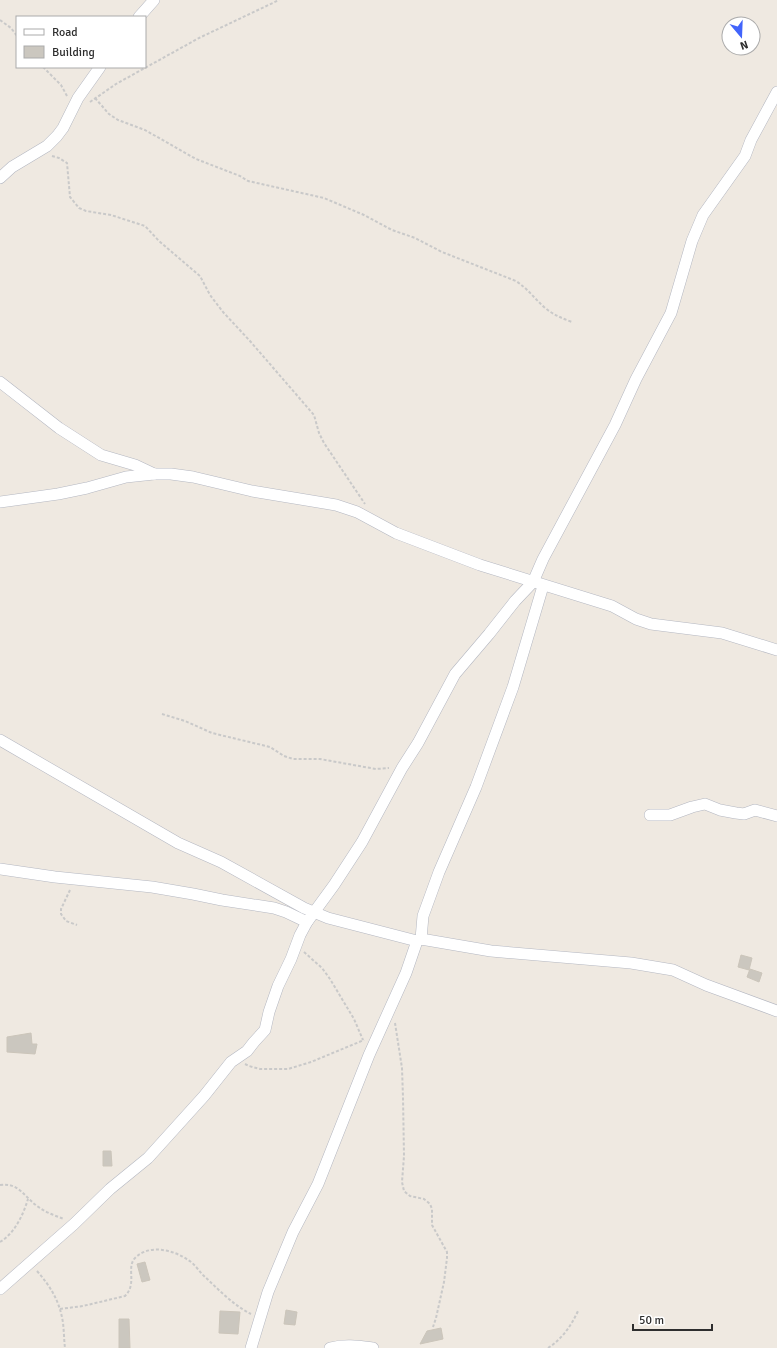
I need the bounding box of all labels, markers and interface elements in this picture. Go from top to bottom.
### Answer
legend [16,16,146,68]
north arrow [721,16,761,56]
text: Road [52,25,78,40]
text: N [738,38,750,52]
text: Building [52,45,95,60]
scale bar [633,1306,712,1332]
text: 50 m [639,1313,664,1328]

